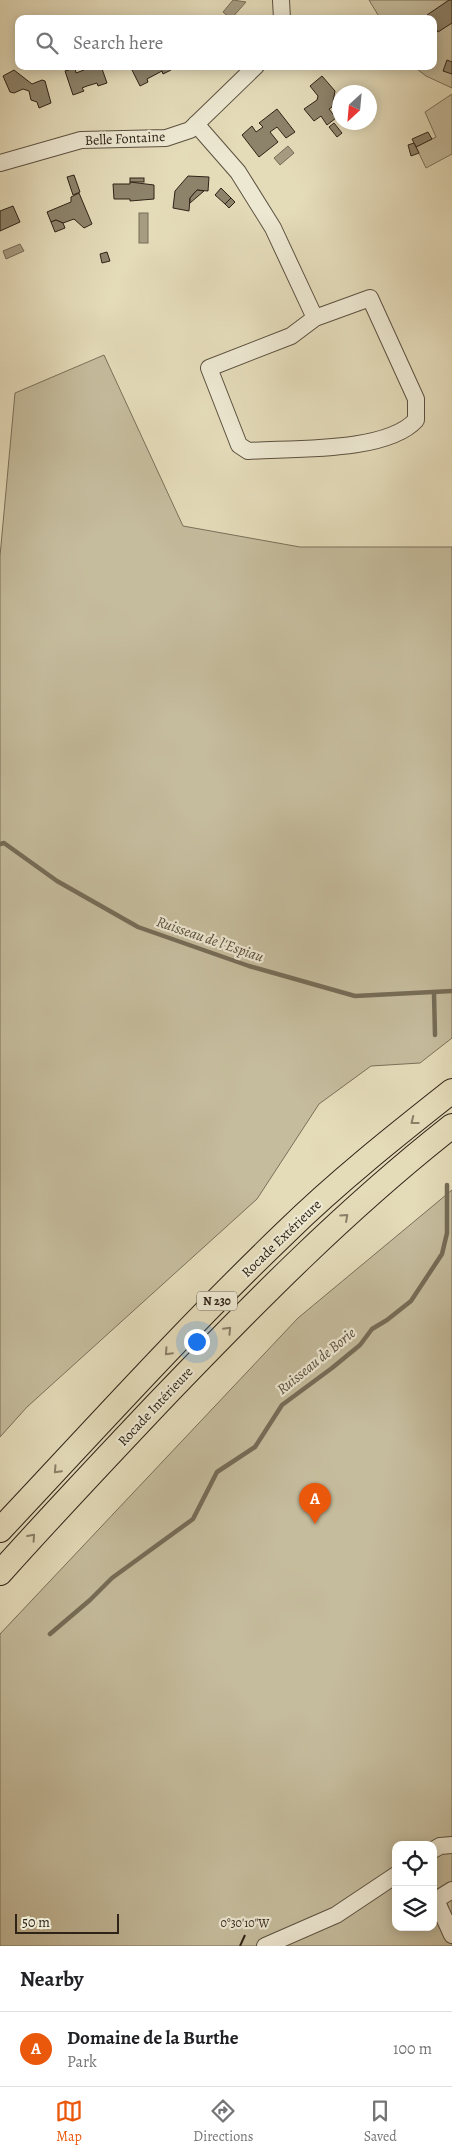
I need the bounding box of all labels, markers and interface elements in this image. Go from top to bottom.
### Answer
search box [15,15,437,70]
icon: search [33,29,61,57]
text: Search here [73,30,163,56]
north arrow [332,85,377,130]
street label: Belle Fontaine [84,127,166,150]
water label: Ruisseau de l'Espiau [154,911,266,967]
one-way arrow [411,1116,420,1124]
street label: Rocade Extérieure [237,1195,326,1281]
one-way arrow [339,1214,348,1223]
road number: N 230 [197,1292,237,1310]
water label: Ruisseau de Borie [272,1323,360,1399]
one-way arrow [222,1326,231,1335]
your location [184,1329,210,1355]
one-way arrow [165,1346,174,1355]
street label: Rocade Intérieure [114,1363,197,1450]
one-way arrow [54,1465,63,1474]
pin: A [299,1483,331,1524]
one-way arrow [27,1533,36,1542]
map controls [392,1841,437,1931]
button: locate [392,1841,437,1886]
button: layers [392,1886,437,1931]
scale bar [15,1911,119,1934]
text: 50 m [22,1913,50,1932]
text: 0°30'10"W [221,1915,270,1931]
text: Nearby [20,1965,83,1993]
text: Domaine de la Burthe [67,2025,239,2051]
text: A [31,2038,41,2060]
text: 100 m [393,2038,432,2060]
text: Park [67,2051,97,2073]
tab: Map [55,2097,83,2146]
tab: Directions [193,2097,253,2146]
tab: Saved [364,2097,397,2146]

